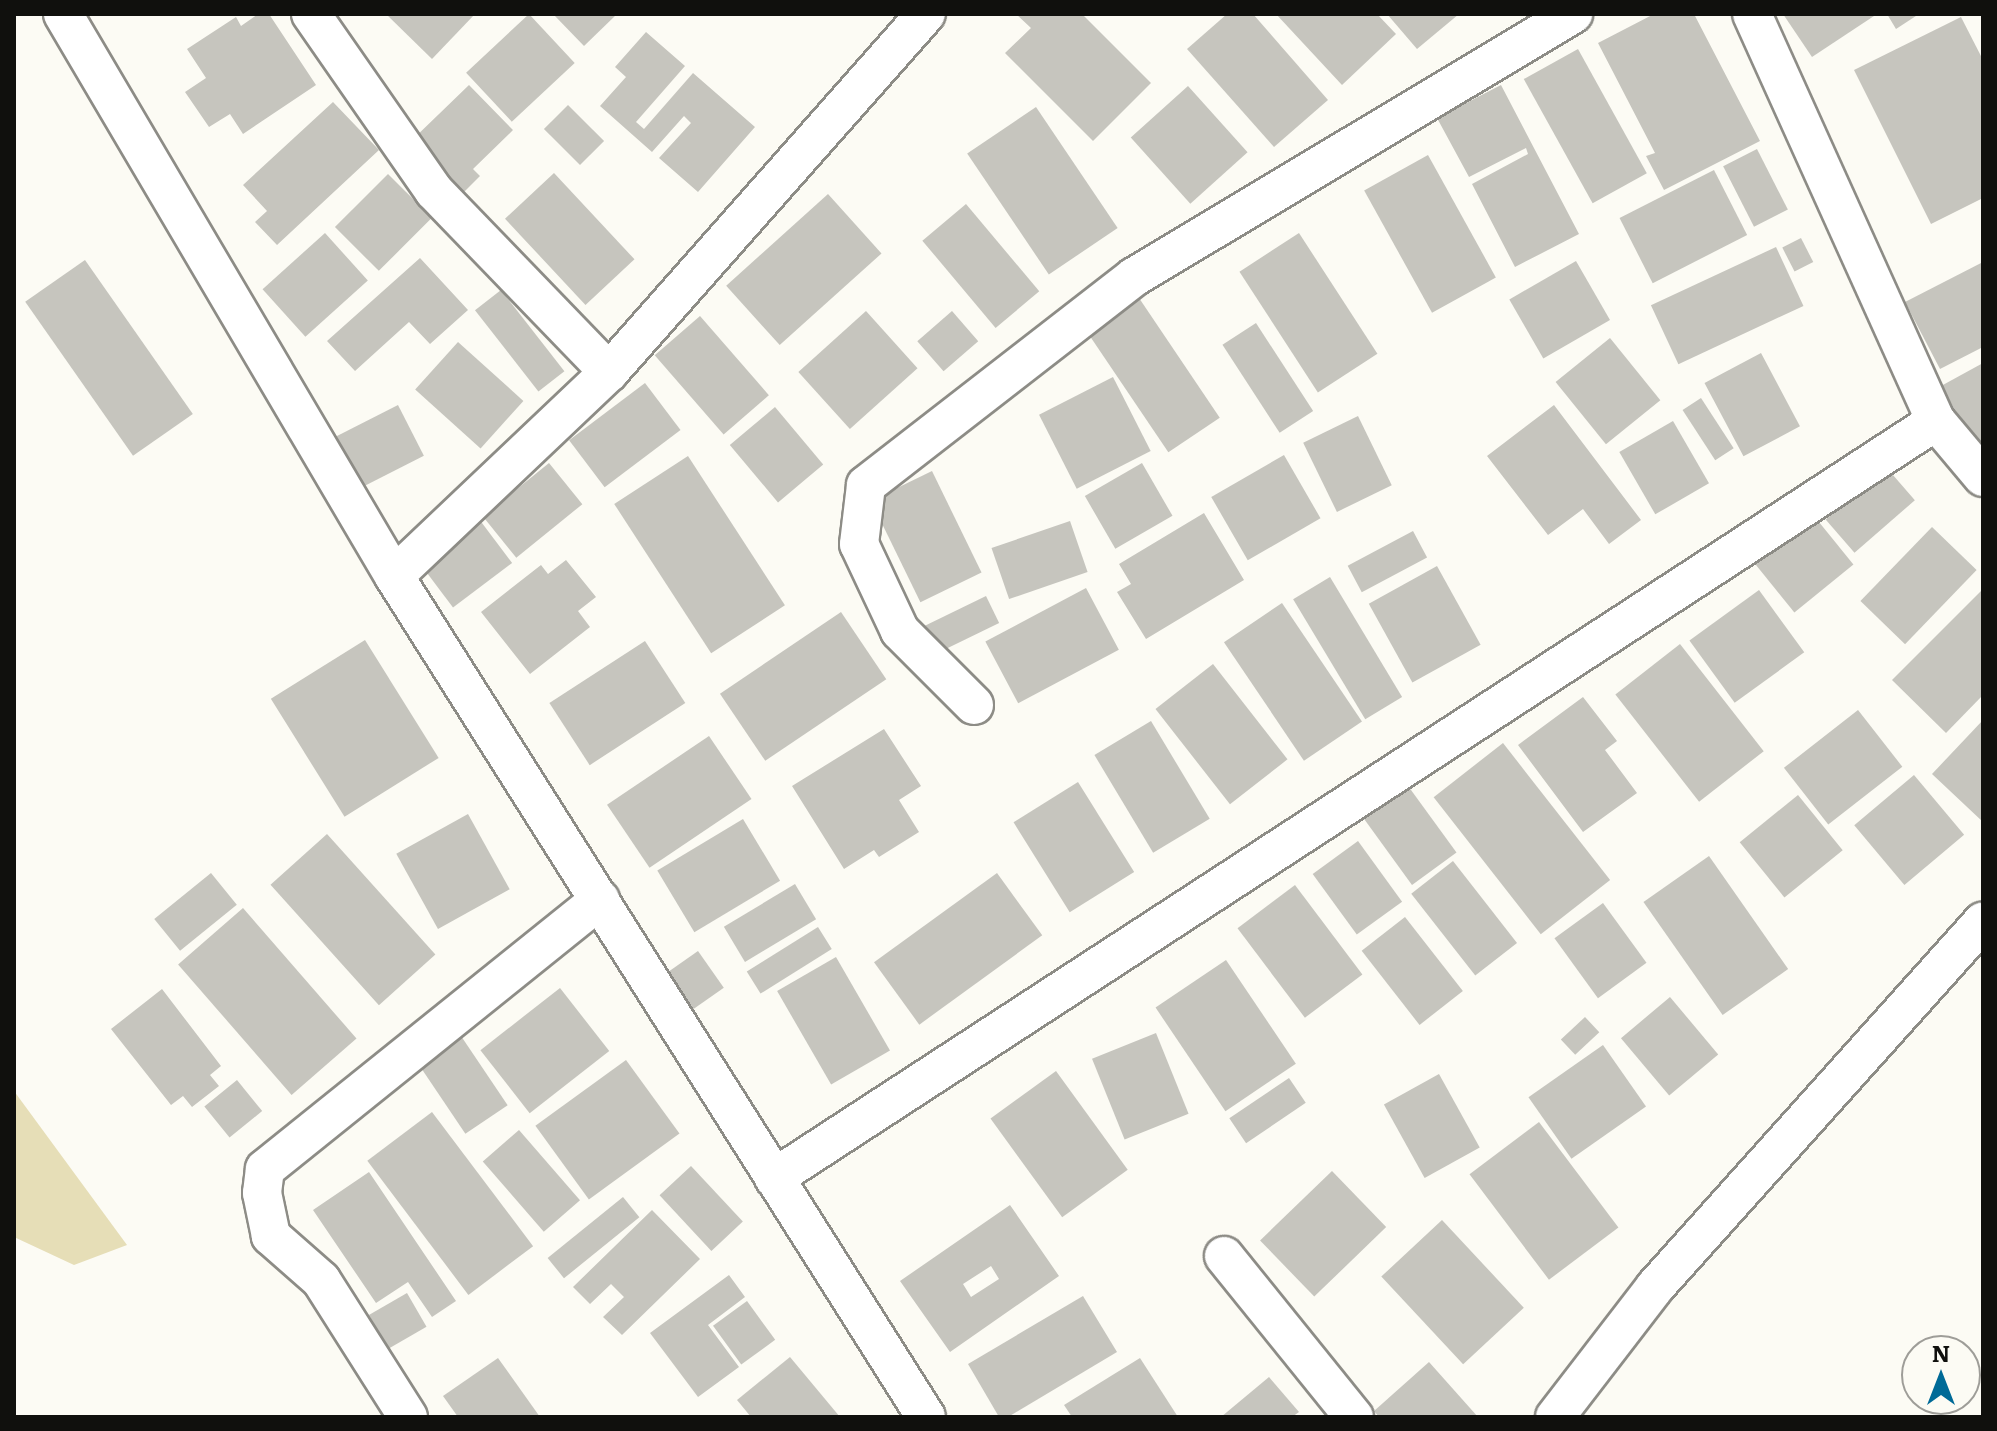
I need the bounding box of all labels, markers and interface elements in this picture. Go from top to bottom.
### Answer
north arrow [1901,1335,1981,1415]
text: N [1932,1336,1950,1369]

